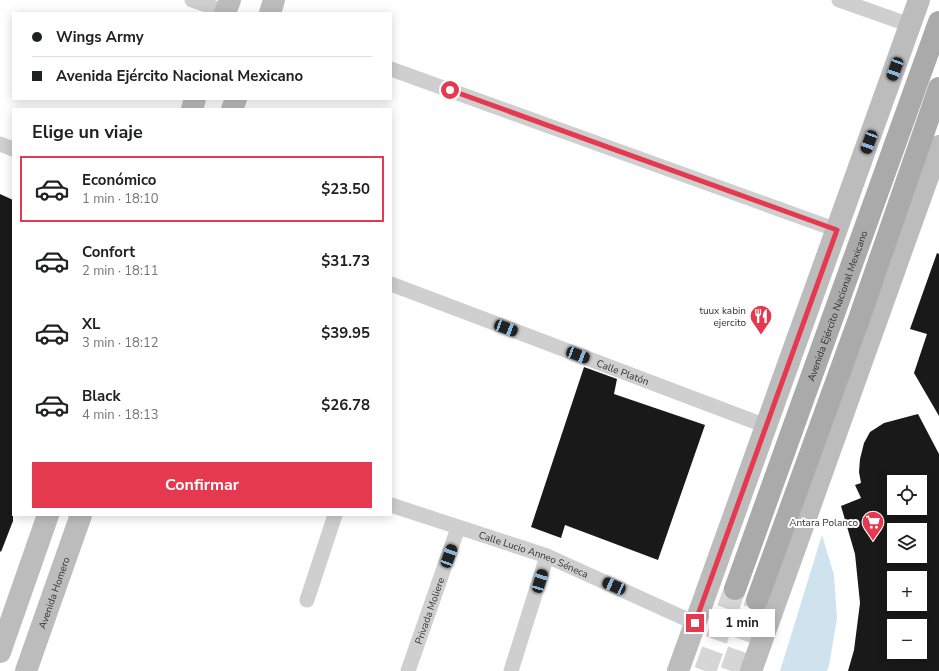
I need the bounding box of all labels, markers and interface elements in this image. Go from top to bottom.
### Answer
text: Wings Army [56,27,144,47]
car [885,56,905,82]
text: Avenida Ejército Nacional Mexicano [56,66,303,86]
route start [441,81,459,99]
text: Elige un viaje [32,120,143,144]
car [859,129,879,155]
text: Económico [82,170,156,190]
icon: car [34,171,70,207]
text: $23.50 [321,179,370,199]
text: 1 min · 18:10 [82,190,158,208]
street label: Avenida Ejército Nacional Mexicano [804,228,872,383]
text: Confort [82,242,135,262]
icon: car [34,243,70,279]
text: $31.73 [321,251,370,271]
text: 2 min · 18:11 [82,262,158,280]
restaurant icon: tuux kabin ejercito [748,303,774,336]
place label: tuux kabin ejercito [699,304,746,330]
text: XL [82,314,101,334]
icon: car [34,315,70,351]
car [493,318,519,338]
text: $39.95 [321,323,370,343]
text: 3 min · 18:12 [82,334,158,352]
car [565,345,591,365]
street label: Calle Platón [594,356,651,389]
text: Black [82,386,120,406]
icon: car [34,387,70,423]
text: $26.78 [321,395,370,415]
text: 4 min · 18:13 [82,406,158,424]
button: Confirmar [32,462,372,508]
map controls [887,475,927,659]
button: locate [887,475,927,515]
supermarket icon: Antara Polanco [860,509,886,542]
place label: Antara Polanco [789,516,858,530]
button: layers [887,523,927,563]
street label: Calle Lucio Anneo Séneca [477,528,590,582]
car [439,543,459,569]
street label: Avenida Homero [35,555,74,631]
car [531,568,549,594]
button: + [887,571,927,611]
street label: Privada Moliere [412,576,448,646]
car [601,576,627,596]
callout: 1 min [709,609,775,637]
route end [686,614,704,632]
text: 1 min [725,614,759,632]
button: − [887,619,927,659]

